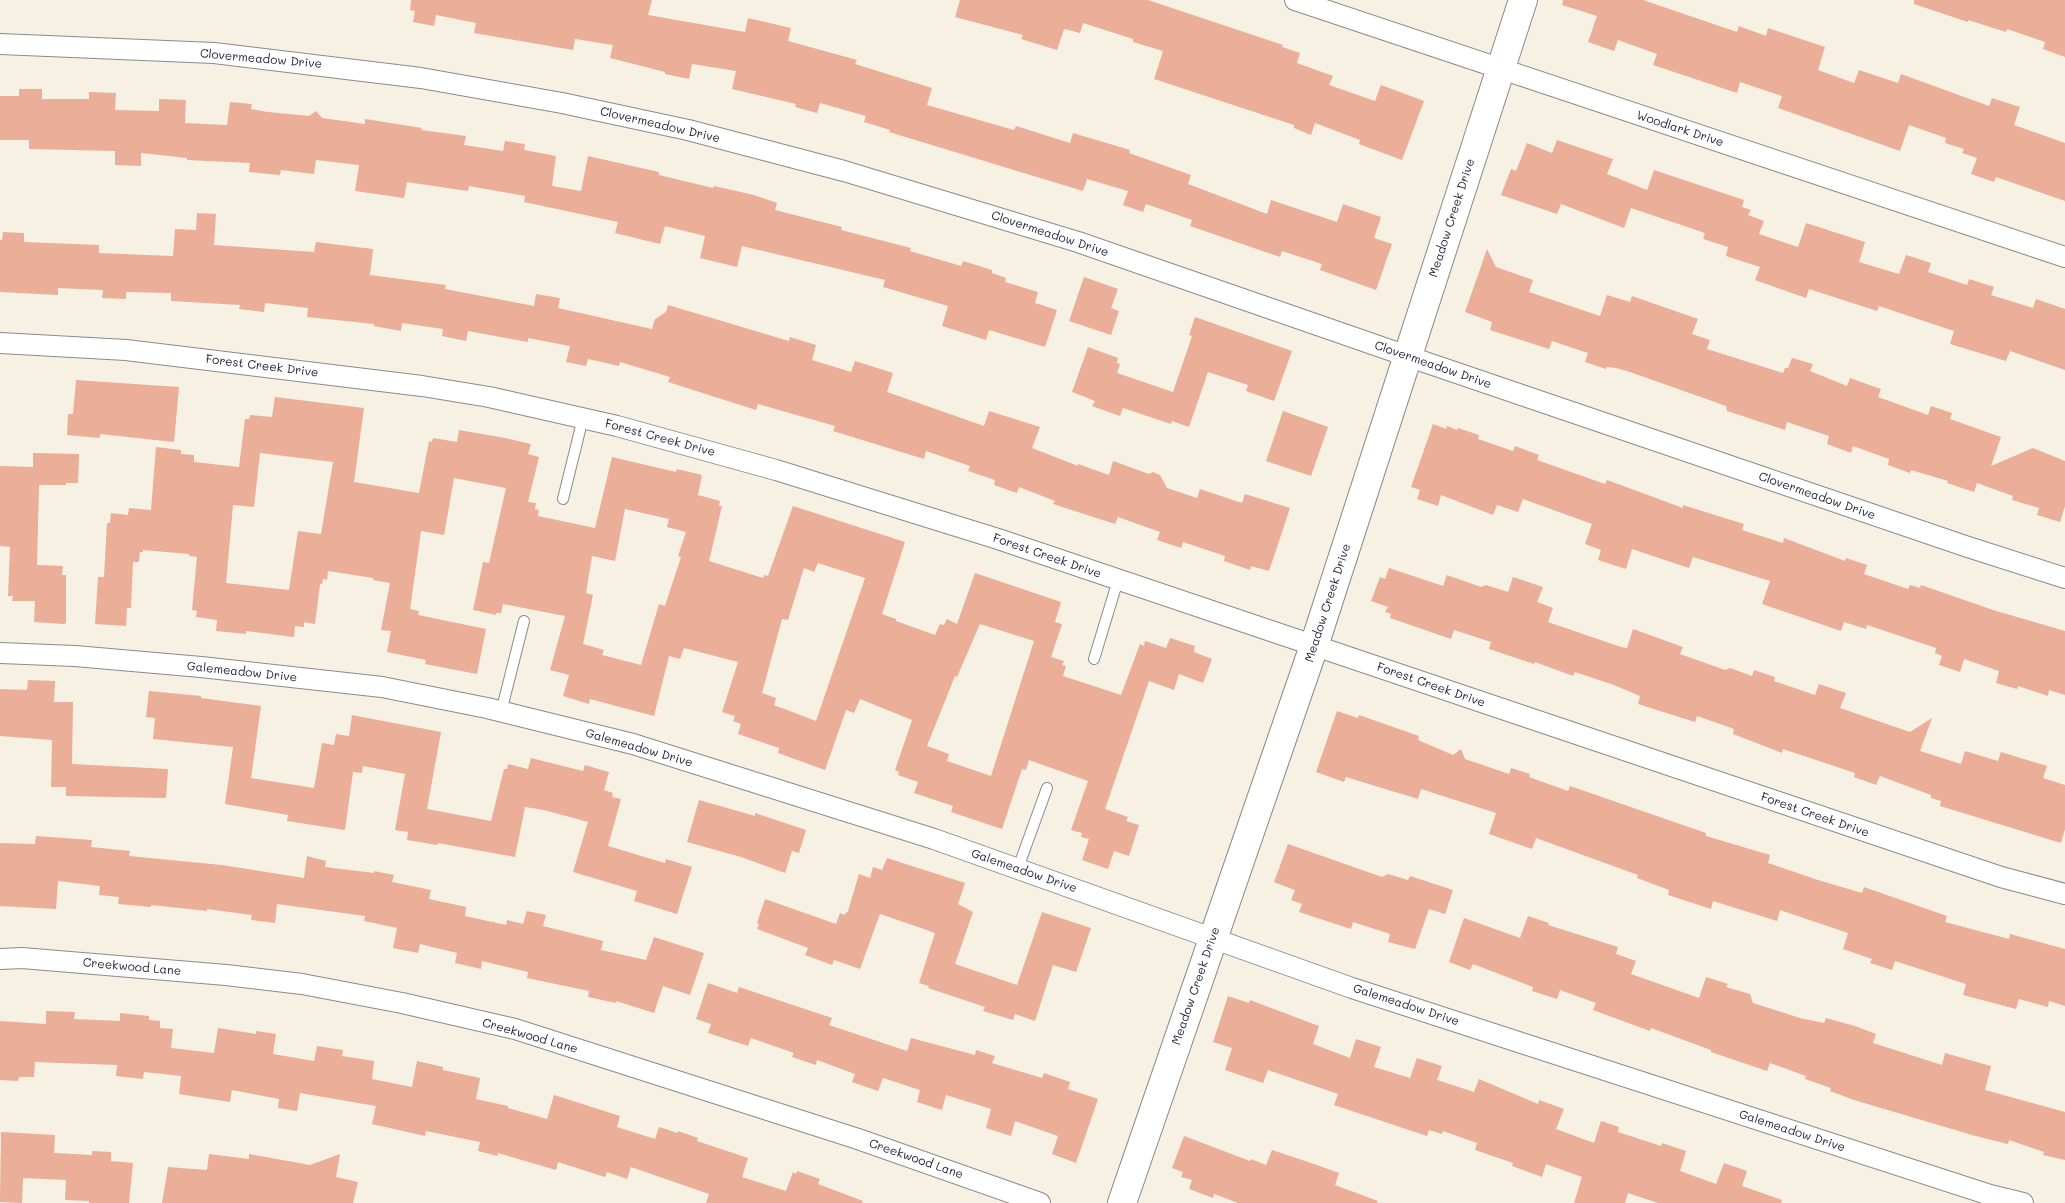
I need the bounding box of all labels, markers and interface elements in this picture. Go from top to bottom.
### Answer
street label: Clovermeadow Drive [199,46,323,72]
street label: Clovermeadow Drive [599,104,721,146]
street label: Woodlark Drive [1635,108,1725,150]
street label: Meadow Creek Drive [1426,157,1478,279]
street label: Clovermeadow Drive [989,208,1111,260]
street label: Clovermeadow Drive [1373,338,1493,392]
street label: Forest Creek Drive [205,352,319,380]
street label: Forest Creek Drive [603,416,717,460]
street label: Clovermeadow Drive [1757,469,1877,523]
street label: Forest Creek Drive [991,531,1103,581]
street label: Meadow Creek Drive [1302,542,1354,664]
street label: Galemeadow Drive [186,659,298,685]
street label: Forest Creek Drive [1375,660,1487,710]
street label: Galemeadow Drive [584,726,694,770]
street label: Forest Creek Drive [1759,790,1871,840]
street label: Galemeadow Drive [969,846,1079,896]
street label: Meadow Creek Drive [1169,925,1223,1047]
street label: Creekwood Lane [82,956,182,978]
street label: Galemeadow Drive [1351,981,1461,1029]
street label: Creekwood Lane [481,1015,579,1057]
street label: Galemeadow Drive [1737,1107,1847,1155]
street label: Creekwood Lane [867,1136,965,1182]

